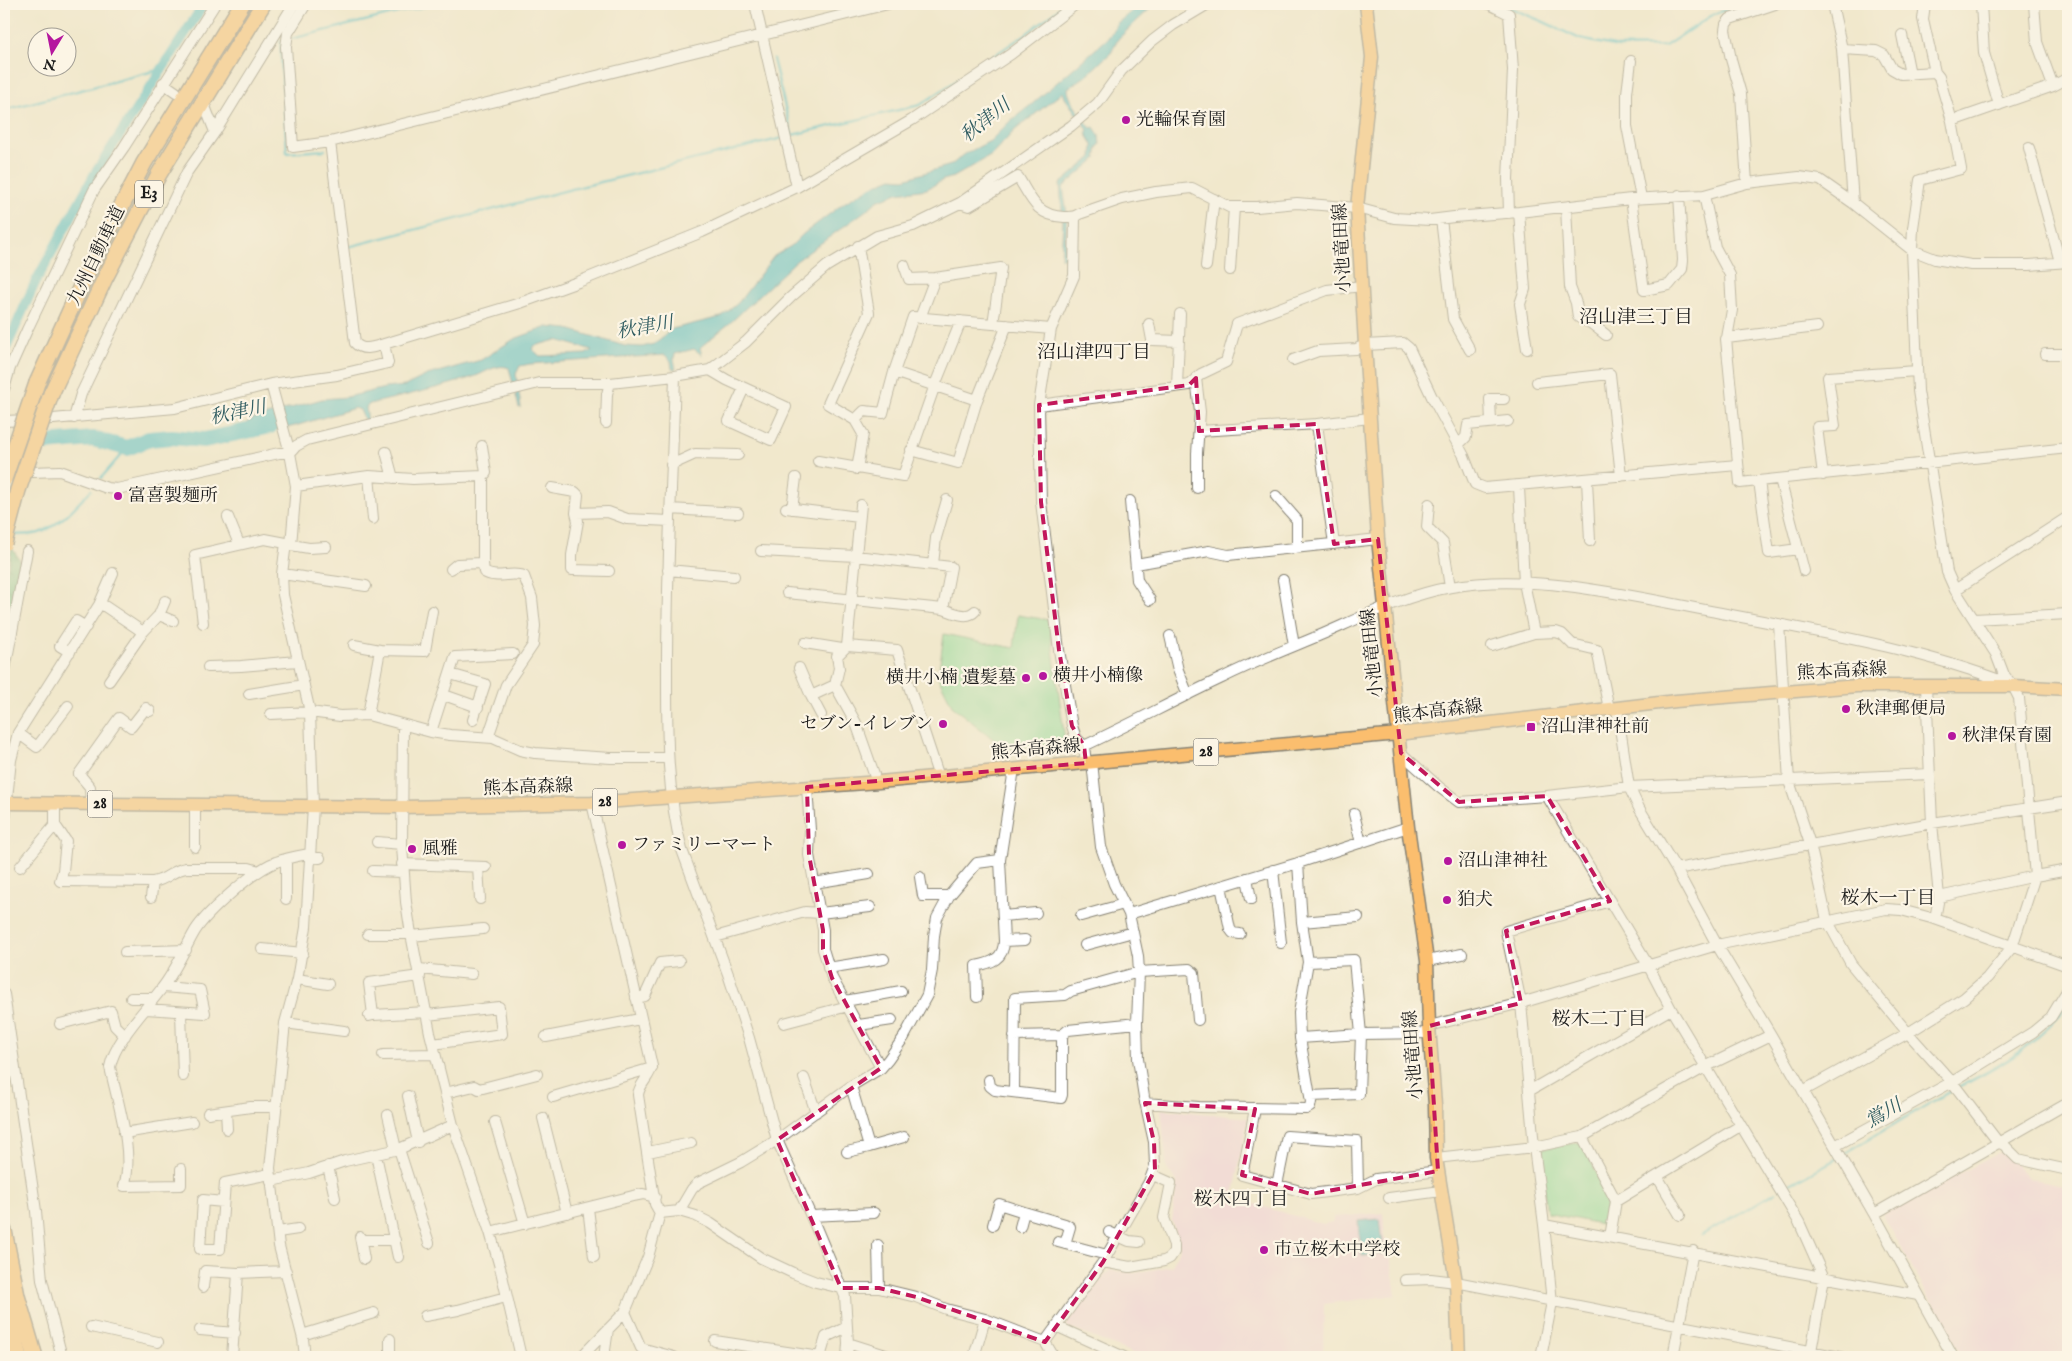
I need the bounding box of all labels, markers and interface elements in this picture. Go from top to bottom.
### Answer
north arrow [28,28,78,78]
text: N [42,54,58,74]
water label: 秋津川 [956,92,1017,148]
place label: 光輪保育園 [1136,109,1226,132]
marker: 光輪保育園 [1120,114,1132,126]
road number: E3 [135,180,163,208]
street label: 九州自動車道 [63,202,131,310]
street label: 小池竜田線 [1329,202,1357,294]
district label: 沼山津三丁目 [1579,306,1693,330]
water label: 秋津川 [615,311,677,345]
district label: 沼山津四丁目 [1037,341,1151,365]
water label: 秋津川 [208,395,270,431]
place label: 富喜製麺所 [128,485,218,508]
marker: 富喜製麺所 [112,490,124,502]
street label: 小池竜田線 [1357,607,1389,699]
street label: 熊本高森線 [1796,658,1888,686]
place label: 横井小楠像 [1053,665,1143,688]
place label: 横井小楠 遺髪墓 [886,667,1016,690]
marker: 横井小楠像 [1037,670,1049,682]
marker: 横井小楠 遺髪墓 [1020,672,1032,684]
street label: 熊本高森線 [1392,695,1484,729]
place label: 秋津郵便局 [1856,698,1946,721]
marker: 秋津郵便局 [1840,703,1852,715]
place label: セブン-イレブン [800,713,933,736]
place label: 沼山津神社前 [1541,716,1649,739]
marker: セブン-イレブン [937,718,949,730]
marker: 沼山津神社前 [1525,721,1537,733]
place label: 秋津保育園 [1962,725,2052,748]
marker: 秋津保育園 [1946,730,1958,742]
street label: 熊本高森線 [990,735,1082,765]
road number: 28 [1194,739,1218,766]
street label: 熊本高森線 [483,775,573,801]
road number: 28 [592,789,618,816]
road number: 28 [88,791,112,818]
place label: ファミリーマート [632,834,776,857]
place label: 風雅 [422,838,458,861]
marker: ファミリーマート [616,839,628,851]
marker: 風雅 [406,843,418,855]
place label: 沼山津神社 [1458,850,1548,873]
marker: 沼山津神社 [1442,855,1454,867]
district label: 桜木一丁目 [1840,887,1936,911]
place label: 狛犬 [1457,889,1493,912]
marker: 狛犬 [1441,894,1453,906]
district label: 桜木二丁目 [1551,1008,1647,1032]
street label: 小池竜田線 [1399,1009,1429,1101]
water label: 鴬川 [1862,1093,1908,1134]
district label: 桜木四丁目 [1193,1188,1289,1212]
place label: 市立桜木中学校 [1274,1239,1400,1262]
marker: 市立桜木中学校 [1258,1244,1270,1256]

